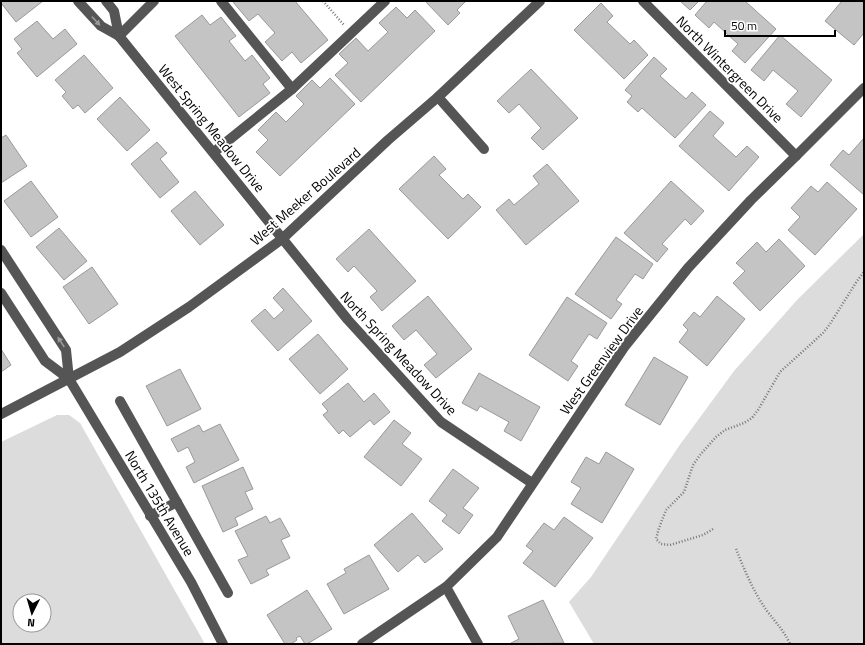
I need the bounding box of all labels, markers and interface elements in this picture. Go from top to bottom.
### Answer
street label: North Wintergreen Drive [672,11,788,127]
scale bar [725,12,835,38]
one-way arrow [91,16,101,26]
text: 50 m [731,16,757,35]
street label: West Spring Meadow Drive [154,60,270,196]
street label: West Meeker Boulevard [245,142,365,250]
street label: North Spring Meadow Drive [336,286,462,420]
street label: West Greenview Drive [554,301,648,419]
one-way arrow [57,336,65,347]
street label: North 135th Avenue [120,446,200,560]
north arrow [12,593,52,633]
text: N [27,615,36,631]

